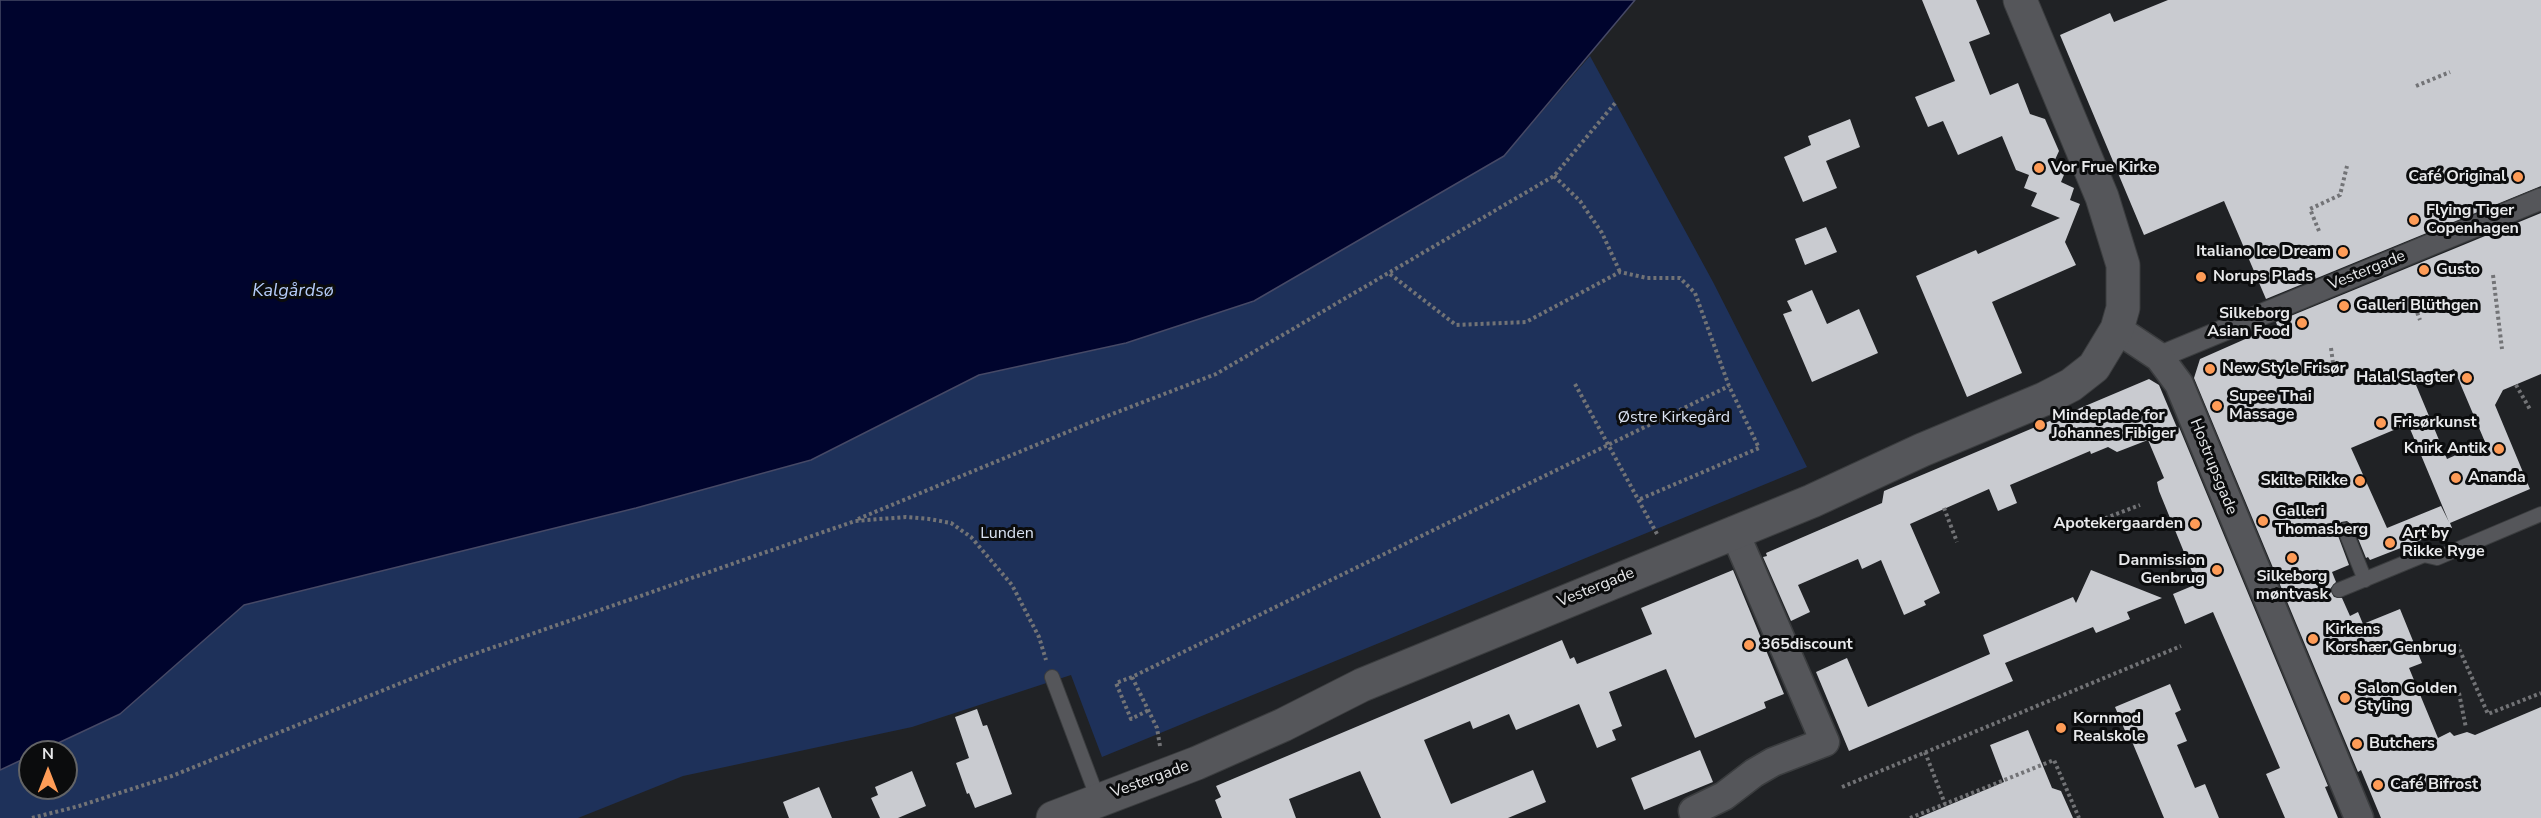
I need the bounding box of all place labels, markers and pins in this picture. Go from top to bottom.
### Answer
place label: Vor Frue Kirke [2051,158,2157,178]
marker: Vor Frue Kirke [2032,161,2046,175]
place label: Café Original [2408,167,2506,187]
marker: Café Original [2511,170,2525,184]
place label: Flying Tiger Copenhagen [2426,201,2519,239]
marker: Flying Tiger Copenhagen [2407,213,2421,227]
place label: Italiano Ice Dream [2196,242,2331,262]
marker: Italiano Ice Dream [2336,245,2350,259]
place label: Gusto [2436,260,2480,280]
marker: Gusto [2417,263,2431,277]
place label: Norups Plads [2213,267,2313,287]
marker: Norups Plads [2194,270,2208,284]
place label: Galleri Blüthgen [2356,296,2479,316]
marker: Galleri Blüthgen [2337,299,2351,313]
place label: Silkeborg Asian Food [2207,304,2290,342]
marker: Silkeborg Asian Food [2295,316,2309,330]
place label: New Style Frisør [2222,359,2346,379]
marker: New Style Frisør [2203,362,2217,376]
place label: Halal Slagter [2356,368,2455,388]
marker: Halal Slagter [2460,371,2474,385]
place label: Supee Thai Massage [2229,387,2312,425]
marker: Supee Thai Massage [2210,399,2224,413]
place label: Mindeplade for Johannes Fibiger [2052,406,2176,444]
place label: Frisørkunst [2393,413,2477,433]
marker: Frisørkunst [2374,416,2388,430]
marker: Mindeplade for Johannes Fibiger [2033,418,2047,432]
place label: Knirk Antik [2404,439,2487,459]
marker: Knirk Antik [2492,442,2506,456]
place label: Ananda [2468,468,2526,488]
place label: Skilte Rikke [2261,471,2348,491]
marker: Ananda [2449,471,2463,485]
marker: Skilte Rikke [2353,474,2367,488]
place label: Galleri Thomasberg [2275,502,2368,540]
place label: Apotekergaarden [2053,514,2183,534]
marker: Galleri Thomasberg [2256,514,2270,528]
marker: Apotekergaarden [2188,517,2202,531]
place label: Art by Rikke Ryge [2402,524,2485,562]
marker: Art by Rikke Ryge [2383,536,2397,550]
place label: Danmission Genbrug [2118,551,2205,589]
marker: Silkeborg møntvask [2285,551,2299,565]
marker: Danmission Genbrug [2210,563,2224,577]
place label: Silkeborg møntvask [2256,567,2328,605]
place label: Kirkens Korshær Genbrug [2325,620,2457,658]
marker: Kirkens Korshær Genbrug [2306,632,2320,646]
place label: 365discount [1761,635,1853,655]
marker: 365discount [1742,638,1756,652]
place label: Salon Golden Styling [2357,679,2457,717]
marker: Salon Golden Styling [2338,691,2352,705]
place label: Kornmod Realskole [2073,709,2145,747]
marker: Kornmod Realskole [2054,721,2068,735]
place label: Butchers [2369,734,2435,754]
marker: Butchers [2350,737,2364,751]
place label: Café Bifrost [2390,775,2478,795]
marker: Café Bifrost [2371,778,2385,792]

